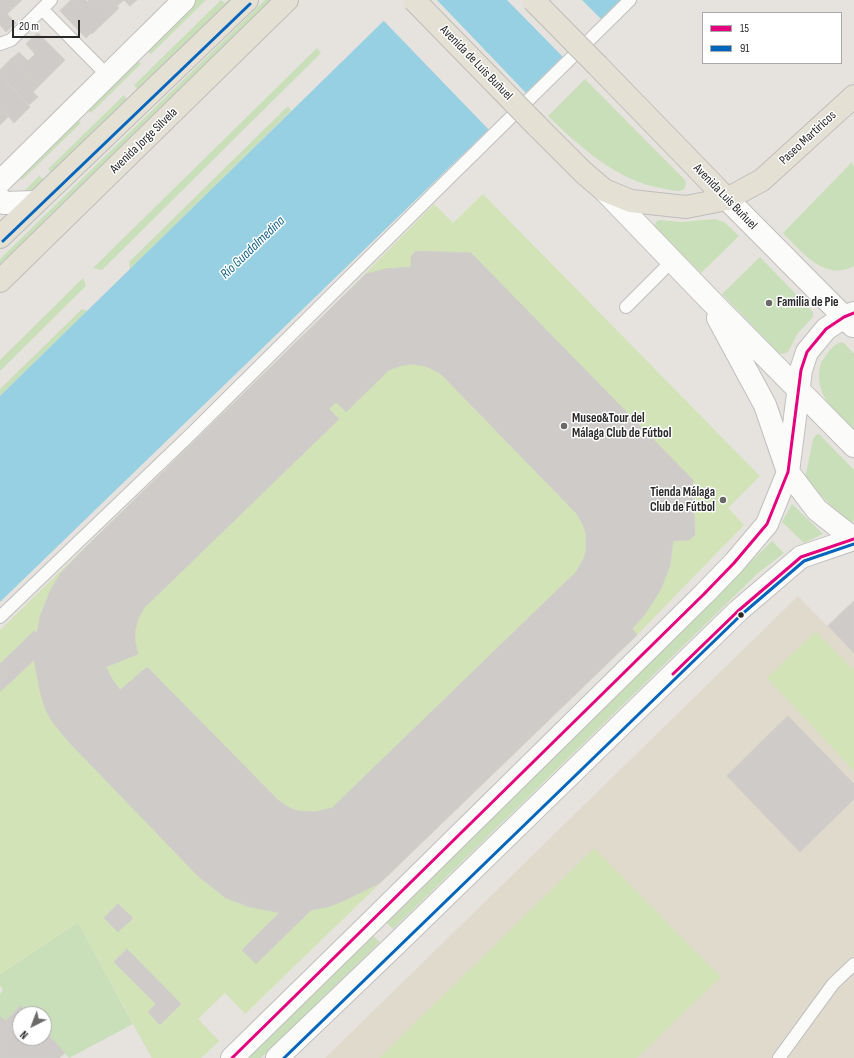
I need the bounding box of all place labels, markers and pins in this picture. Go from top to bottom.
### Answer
place label: Familia de Pie [777,295,839,311]
marker: Familia de Pie [764,298,774,308]
place label: Museo&Tour del Málaga Club de Fútbol [572,411,671,442]
marker: Museo&Tour del Málaga Club de Fútbol [559,421,569,431]
place label: Tienda Málaga Club de Fútbol [650,485,715,516]
marker: Tienda Málaga Club de Fútbol [718,495,728,505]
unlabelled marker [736,610,746,620]

